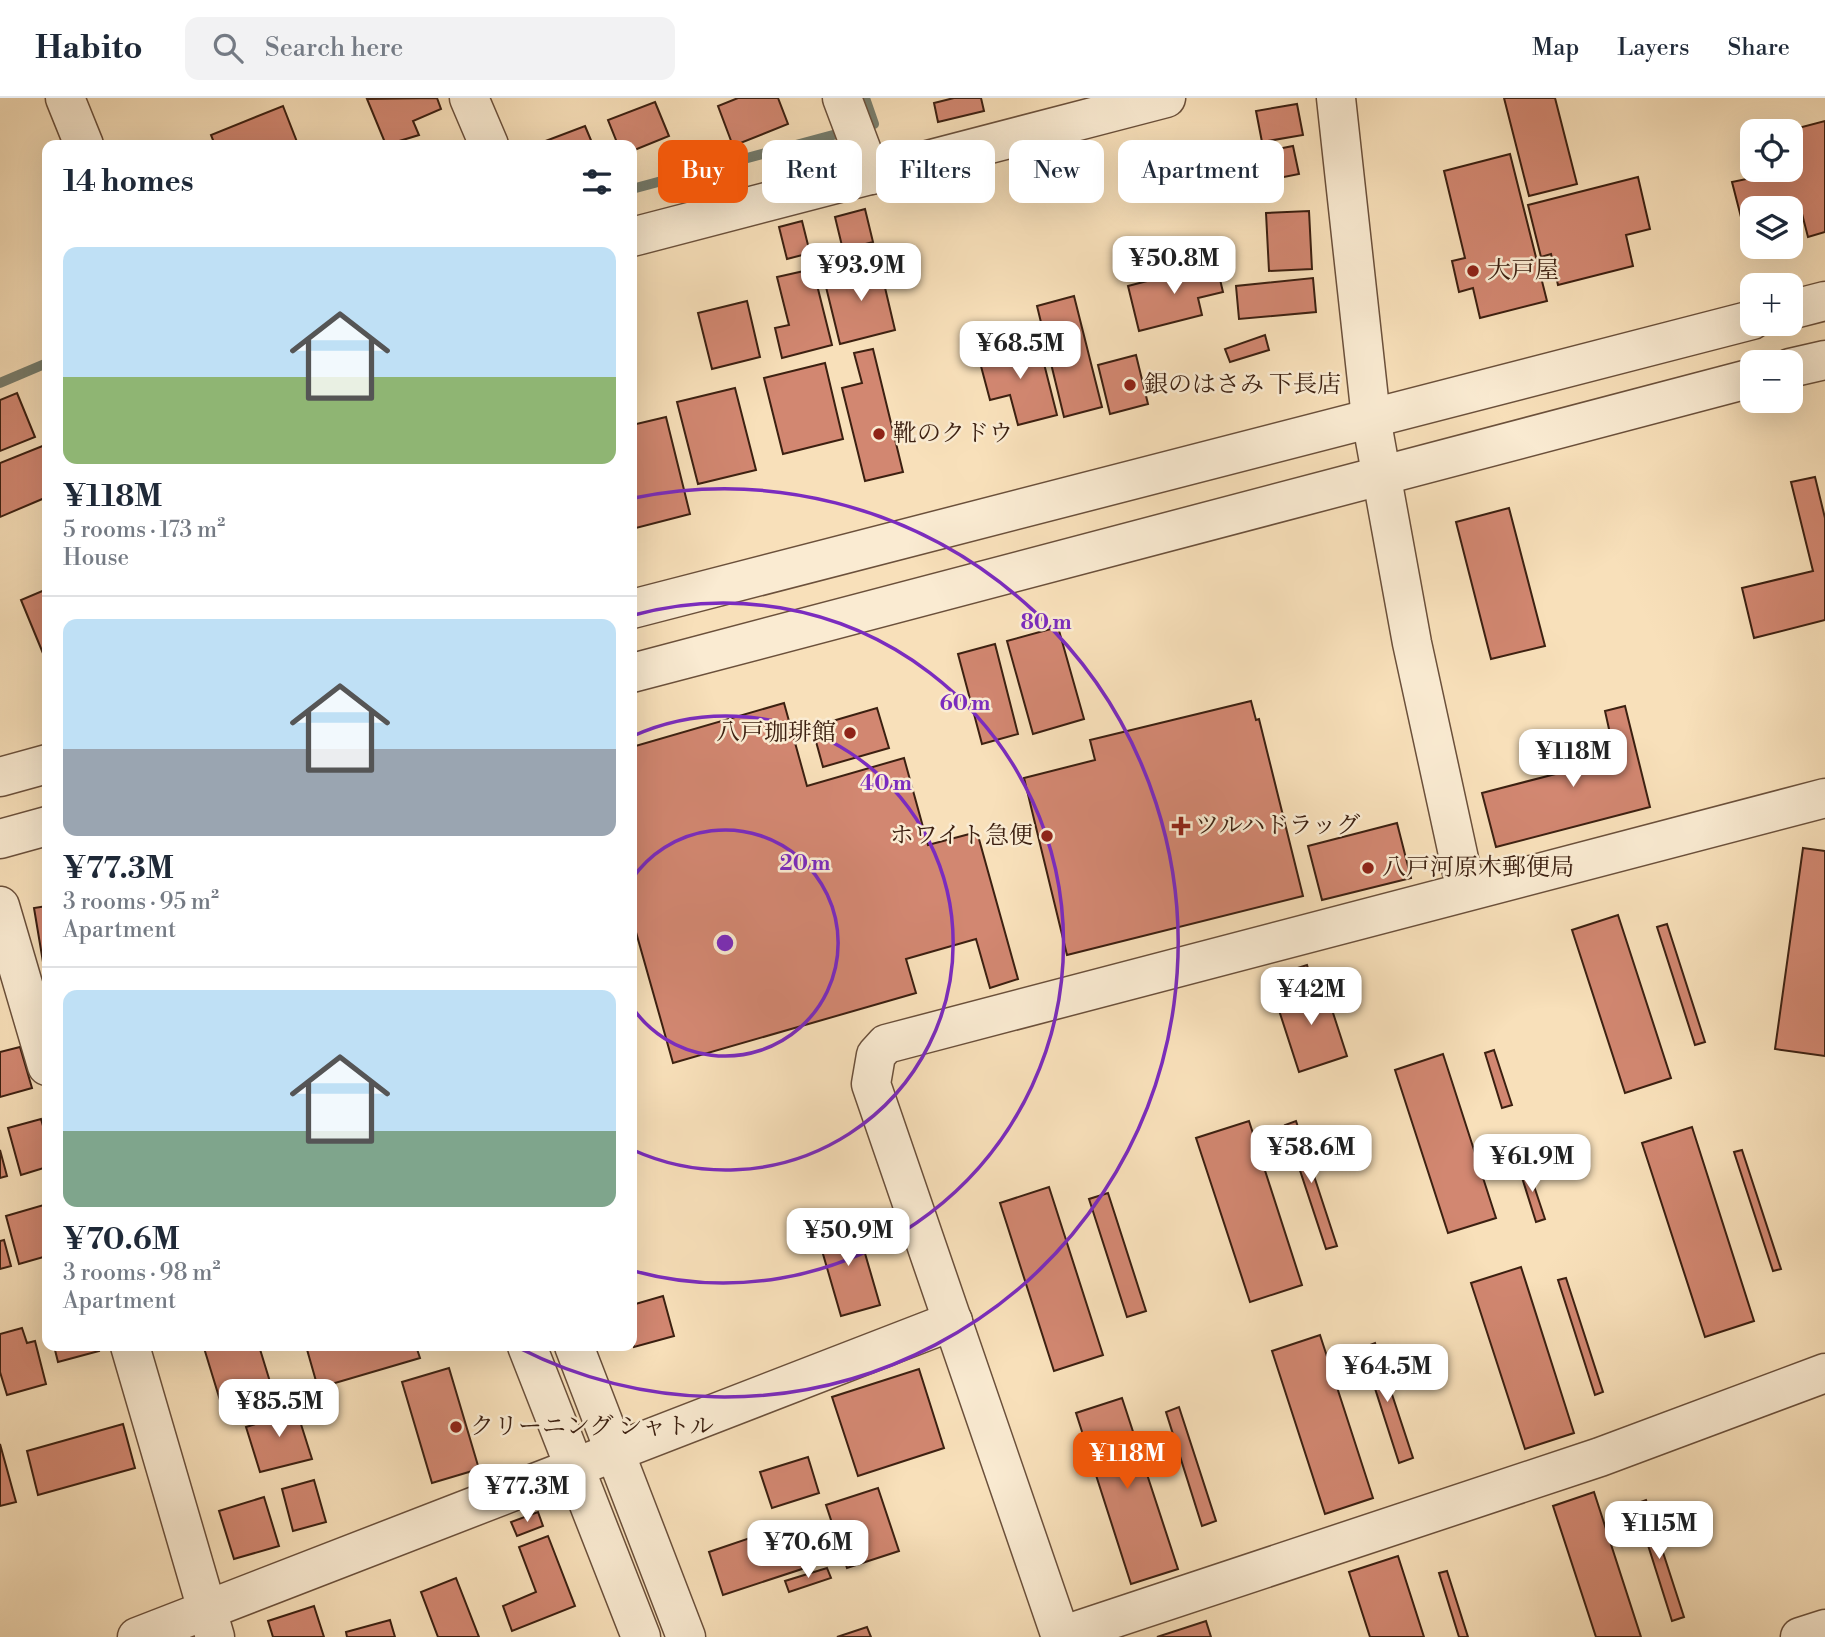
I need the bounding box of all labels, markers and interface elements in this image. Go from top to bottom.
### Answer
search box [185,17,675,80]
text: Habito [35,28,143,69]
icon: search [209,29,247,67]
text: Search here [265,32,404,64]
text: Map [1532,33,1579,63]
text: Layers [1617,33,1689,63]
text: Share [1727,33,1790,63]
map controls [1740,119,1803,413]
button: locate [1740,119,1803,182]
chip: Buy [658,140,748,203]
chip: Rent [762,140,862,203]
chip: Filters [876,140,995,203]
chip: New [1009,140,1104,203]
chip: Apartment [1118,140,1284,203]
text: 14 homes [63,163,194,201]
icon: filters [578,163,616,201]
button: layers [1740,196,1803,259]
pin: ¥50.8M [1117,236,1231,296]
pin: ¥93.9M [804,244,918,303]
text: ¥50.8M [1129,245,1219,273]
text: ¥93.9M [817,252,905,280]
place label: 大戸屋 [1487,256,1559,286]
marker: 大戸屋 [1465,263,1481,279]
button: + [1740,273,1803,336]
icon: home [277,293,403,419]
pin: ¥68.5M [963,322,1077,381]
text: ¥68.5M [976,330,1064,358]
button: − [1740,350,1803,413]
place label: 銀のはさみ 下長店 [1144,370,1341,400]
marker: 銀のはさみ 下長店 [1122,377,1138,393]
place label: 靴のクドウ [893,419,1013,449]
marker: 靴のクドウ [871,426,887,442]
text: ¥118M [63,478,162,516]
text: 5 rooms · 173 m² [63,516,225,544]
text: House [63,544,129,572]
text: 80 m [1020,610,1072,636]
icon: home [277,665,403,791]
text: 60 m [940,691,990,717]
place label: 八戸珈琲館 [716,718,836,748]
marker: 八戸珈琲館 [842,725,858,741]
pin: ¥118M [1524,730,1622,789]
text: ¥118M [1535,738,1611,766]
text: 40 m [860,771,912,797]
place label: ツルハドラッグ [1195,811,1360,841]
marker: ツルハドラッグ [1173,818,1189,834]
place label: ホワイト急便 [890,821,1033,851]
marker: ホワイト急便 [1039,828,1055,844]
text: ¥77.3M [63,850,174,888]
text: 20 m [780,851,830,877]
place label: 八戸河原木郵便局 [1382,853,1574,883]
marker: 八戸河原木郵便局 [1360,860,1376,876]
text: 3 rooms · 95 m² [63,888,219,916]
text: Apartment [63,916,176,944]
centre of rings [713,931,737,955]
pin: ¥42M [1270,968,1352,1027]
text: ¥42M [1277,976,1345,1004]
icon: home [277,1036,403,1162]
pin: ¥58.6M [1254,1126,1368,1185]
text: ¥58.6M [1267,1134,1355,1162]
pin: ¥61.9M [1475,1134,1589,1194]
text: ¥61.9M [1490,1143,1574,1171]
pin: ¥50.9M [791,1208,905,1268]
text: ¥50.9M [803,1217,893,1245]
text: ¥70.6M [63,1221,179,1259]
text: 3 rooms · 98 m² [63,1259,220,1287]
text: Apartment [63,1287,176,1315]
pin: ¥64.5M [1330,1344,1444,1404]
text: ¥64.5M [1342,1353,1432,1381]
pin: ¥85.5M [222,1380,336,1439]
text: ¥85.5M [235,1388,323,1416]
place label: クリーニング シャトル [470,1412,714,1442]
marker: クリーニング シャトル [448,1419,464,1435]
pin: ¥118M [1078,1432,1176,1491]
text: ¥118M [1089,1440,1165,1468]
pin: ¥77.3M [470,1464,584,1524]
text: ¥77.3M [485,1473,569,1501]
pin: ¥115M [1610,1502,1708,1561]
text: ¥115M [1621,1510,1697,1538]
pin: ¥70.6M [751,1520,865,1580]
text: ¥70.6M [763,1529,853,1557]

